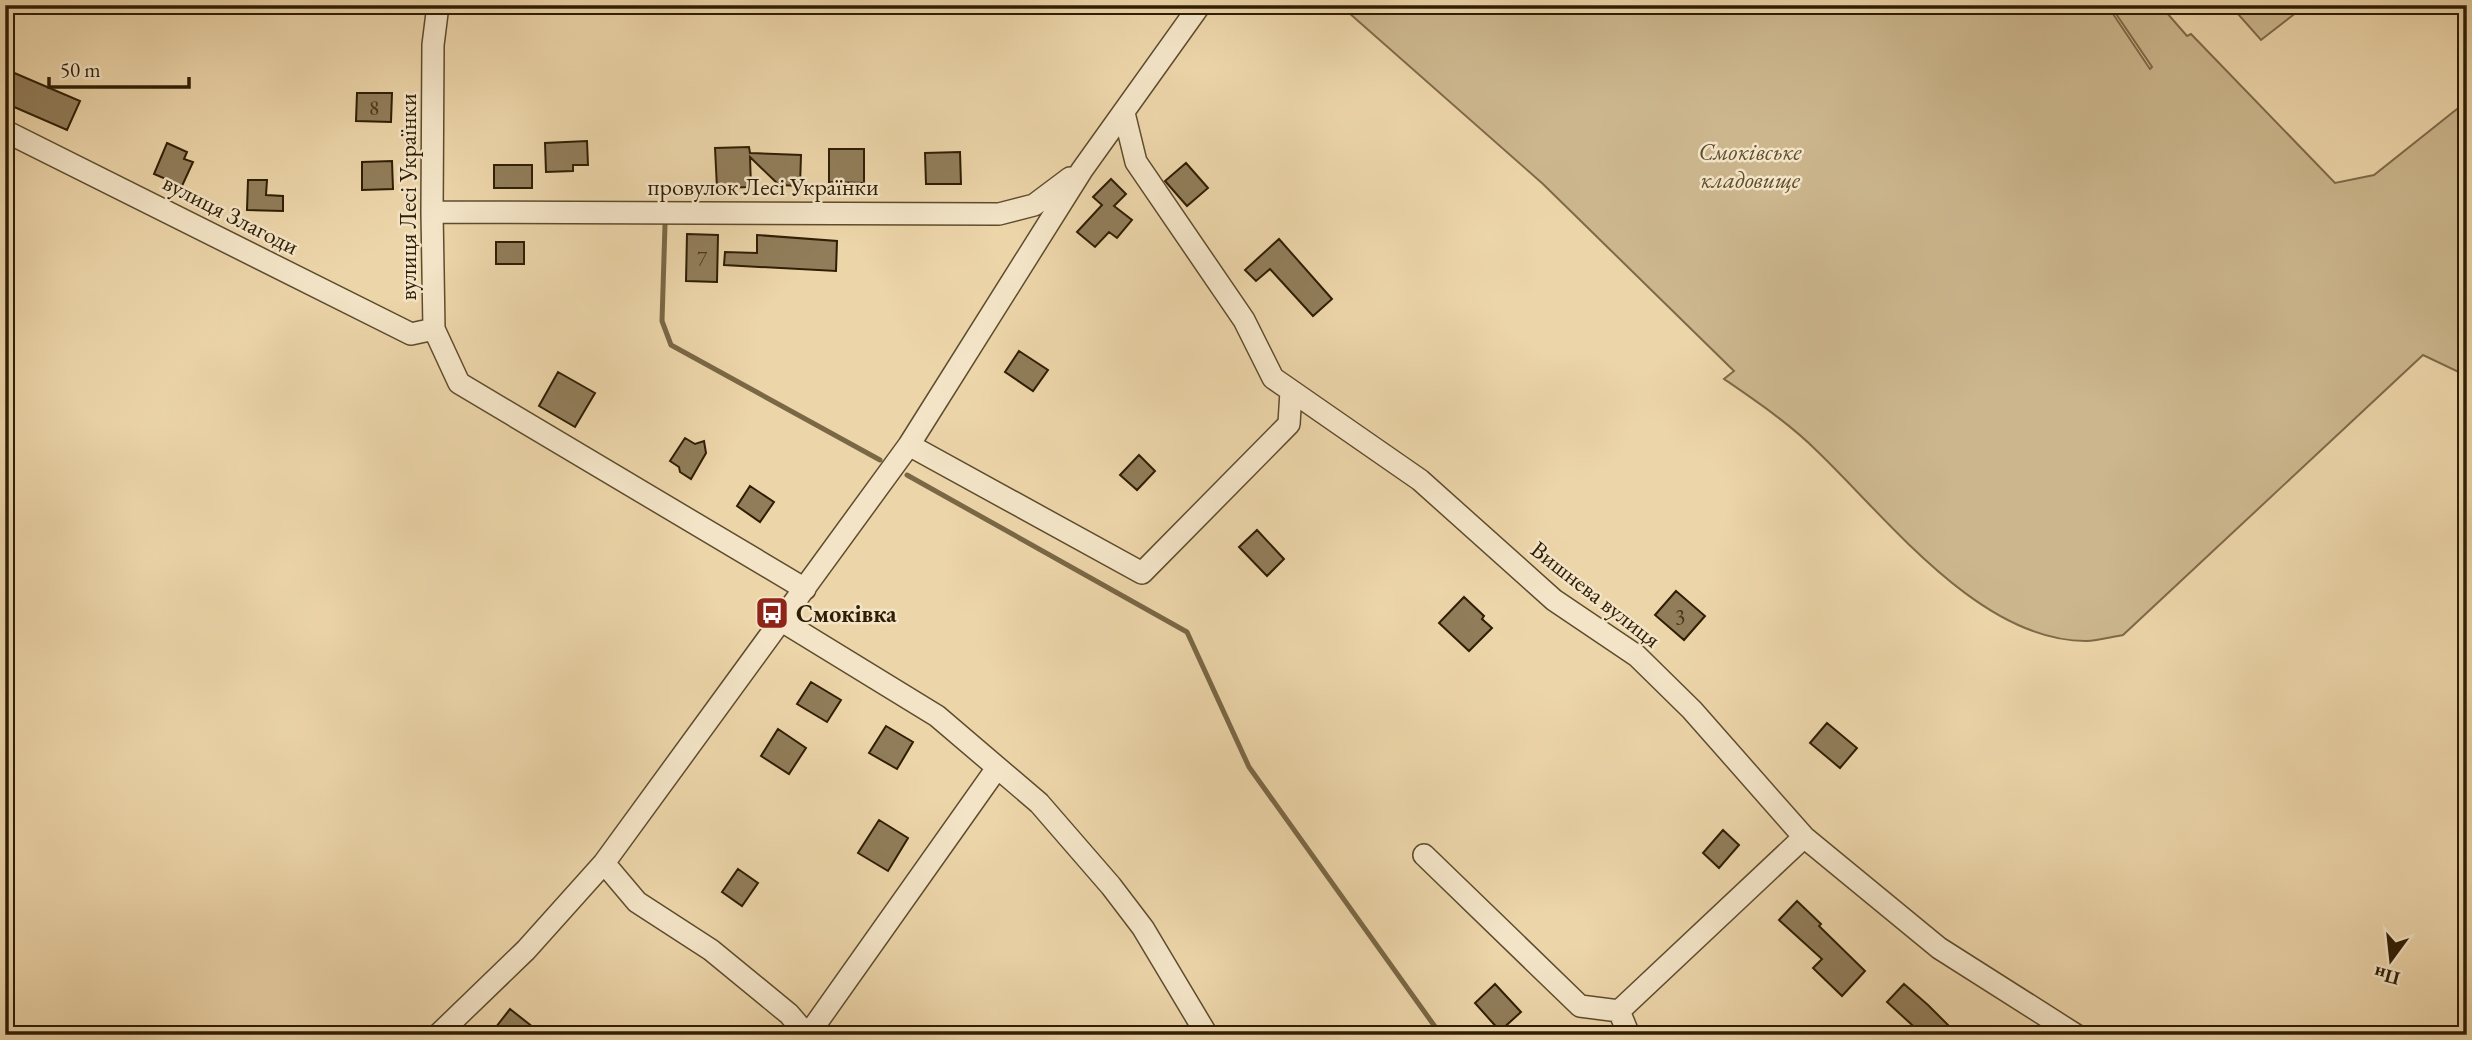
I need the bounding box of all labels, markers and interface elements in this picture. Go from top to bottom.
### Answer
scale bar [49,46,189,90]
text: 50 m [60,56,101,83]
street label: вулиця Лесі Українки [392,93,423,301]
house number: 8 [369,94,379,121]
park label: Смоківське кладовище [1698,136,1802,195]
street label: вулиця Злагоди [158,166,304,262]
street label: провулок Лесі Українки [647,171,879,202]
house number: 7 [697,245,708,272]
street label: Вишнева вулиця [1525,534,1668,655]
bus stop icon: Смоківка [753,594,791,632]
place label: Смоківка [796,598,897,629]
house number: 3 [1675,603,1685,630]
north arrow [2356,925,2426,995]
text: Пн [2371,960,2403,991]

